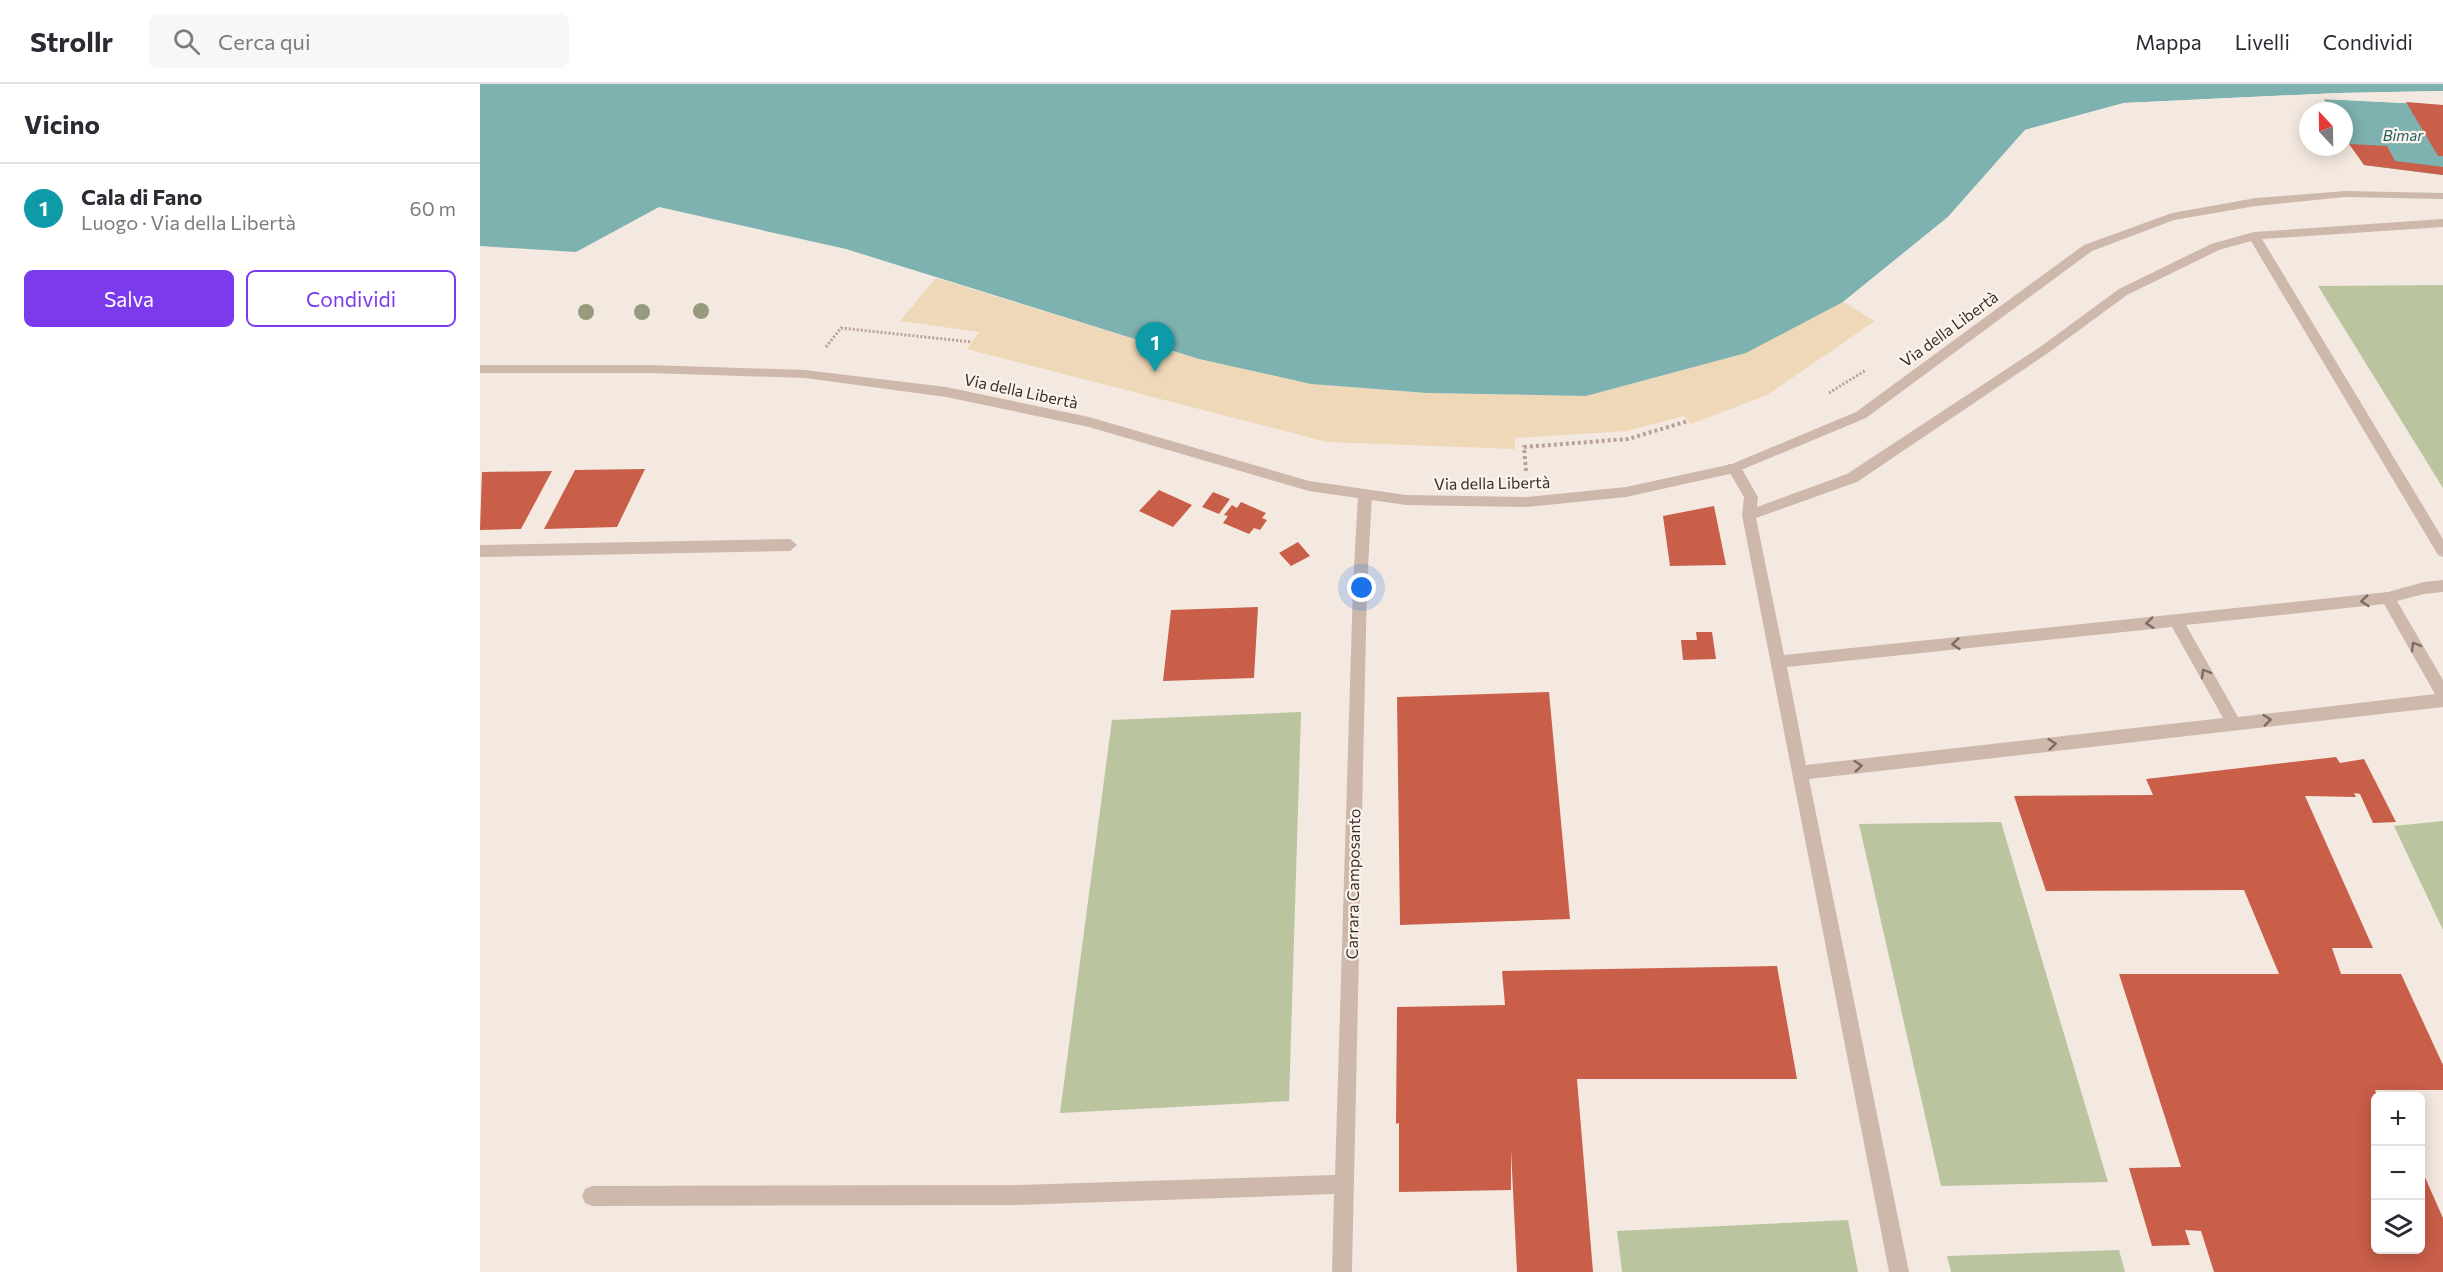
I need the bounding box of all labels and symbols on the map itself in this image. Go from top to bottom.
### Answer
north arrow [2299,102,2353,156]
water label: Bimar [2383,126,2424,144]
street label: Via della Libertà [1896,287,2001,370]
pin: 1 [1136,322,1174,372]
street label: Via della Libertà [962,369,1080,412]
street label: Via della Libertà [1434,472,1550,493]
your location [1347,573,1376,602]
one-way arrow [2361,594,2370,607]
one-way arrow [2146,617,2155,629]
one-way arrow [1952,637,1961,650]
one-way arrow [2411,642,2423,652]
one-way arrow [2201,669,2213,679]
one-way arrow [2262,714,2271,727]
one-way arrow [2047,738,2056,751]
one-way arrow [1854,760,1863,773]
street label: Carrara Camposanto [1342,808,1363,960]

